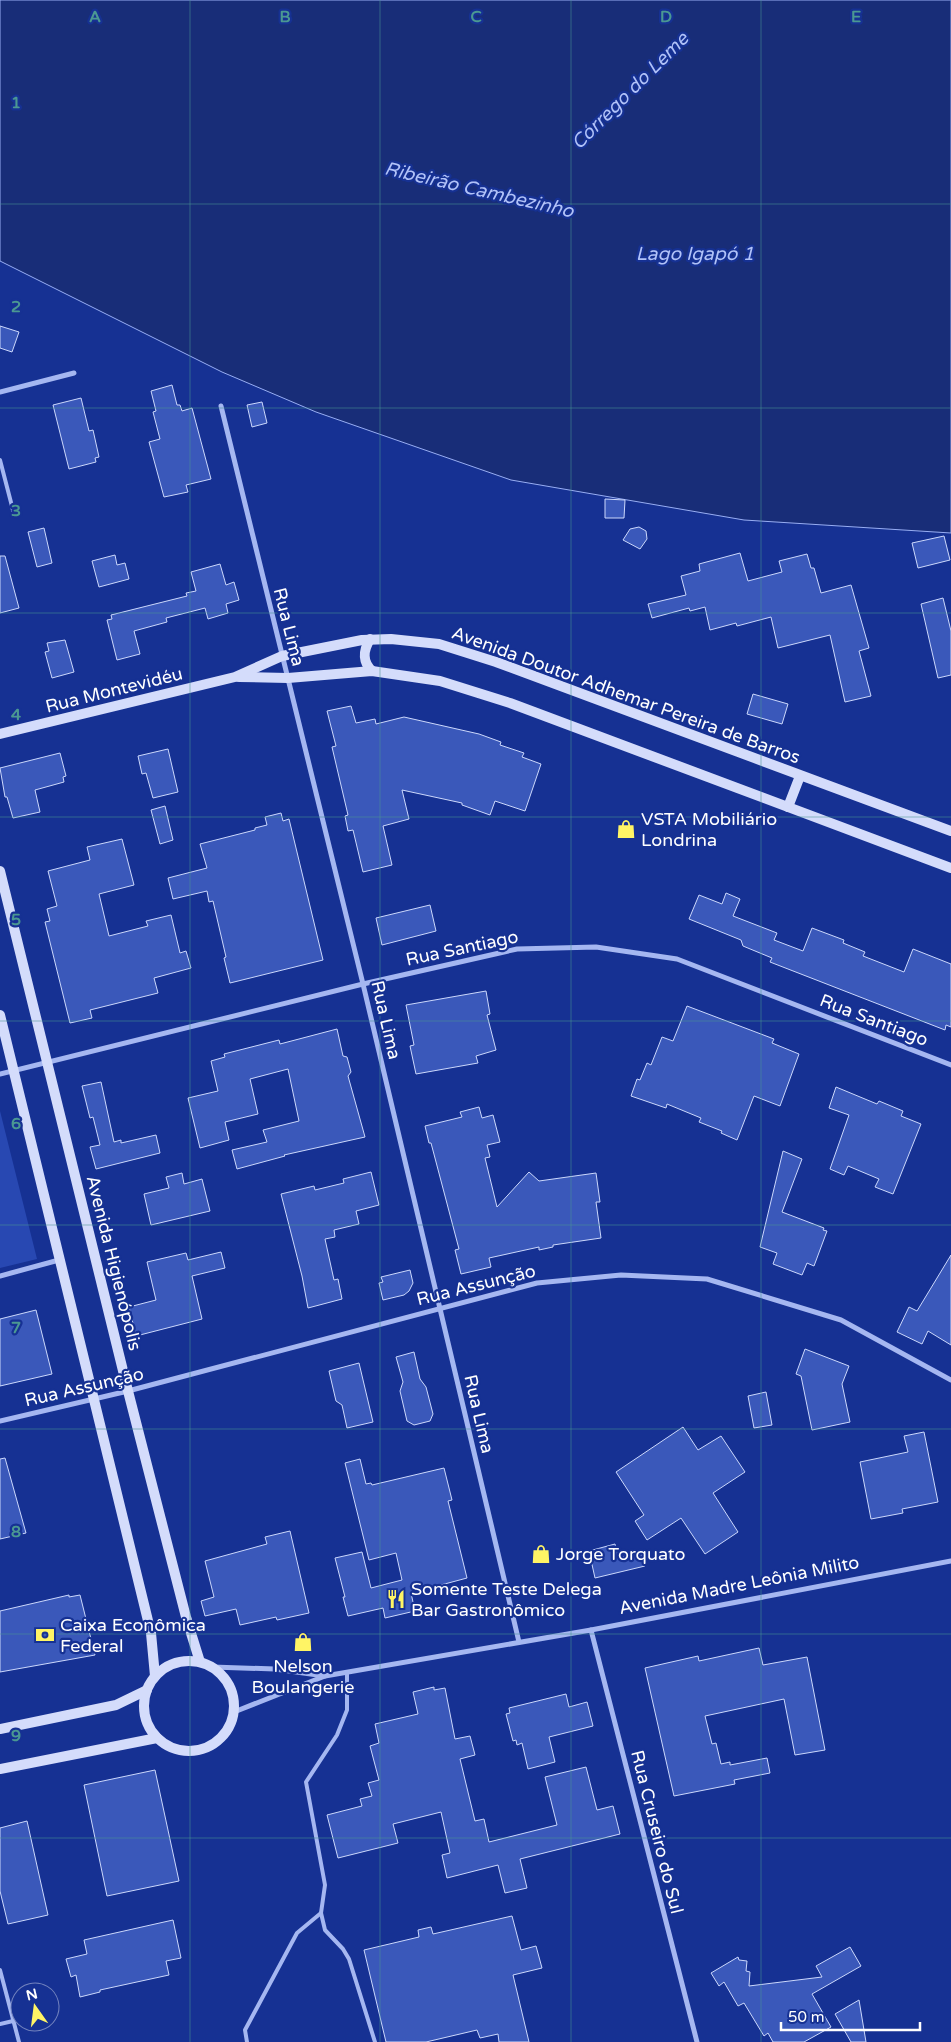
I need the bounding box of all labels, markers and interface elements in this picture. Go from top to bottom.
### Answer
text: A [89,7,101,27]
text: B [279,7,291,27]
text: C [470,7,482,27]
text: D [660,7,672,27]
text: E [851,7,861,27]
water label: Córrego do Leme [567,27,694,154]
text: 1 [11,93,21,113]
water label: Ribeirão Cambezinho [382,158,577,223]
water label: Lago Igapó 1 [636,243,754,265]
text: 2 [11,297,21,317]
text: 3 [11,501,21,521]
street label: Rua Lima [269,585,309,669]
street label: Avenida Doutor Adhemar Pereira de Barros [449,622,803,768]
street label: Rua Montevidéu [43,662,185,718]
text: 4 [11,705,21,725]
place label: VSTA Mobiliário Londrina [641,808,777,851]
shop icon: VSTA Mobiliário Londrina [615,818,637,840]
text: 5 [11,910,21,930]
street label: Rua Santiago [404,925,520,971]
street label: Rua Lima [366,979,406,1061]
street label: Rua Santiago [817,989,931,1051]
text: 6 [11,1114,21,1134]
street label: Avenida Higienópolis [82,1173,146,1353]
street label: Rua Assunção [414,1260,538,1310]
text: 7 [11,1318,21,1338]
street label: Rua Assunção [22,1363,146,1411]
street label: Rua Lima [459,1373,499,1455]
text: 8 [11,1522,21,1542]
shop icon: Jorge Torquato [530,1543,552,1565]
place label: Jorge Torquato [556,1543,686,1565]
street label: Avenida Madre Leônia Milito [617,1551,861,1619]
place label: Somente Teste Delega Bar Gastronômico [411,1578,602,1621]
restaurant icon: Somente Teste Delega Bar Gastronômico [385,1588,407,1610]
place label: Caixa Econômica Federal [60,1614,206,1657]
bank icon: Caixa Econômica Federal [34,1624,56,1646]
shop icon: Nelson Boulangerie [292,1631,314,1653]
place label: Nelson Boulangerie [252,1655,354,1698]
text: 9 [11,1726,21,1746]
street label: Rua Cruseiro do Sul [626,1748,688,1916]
north arrow [10,1982,60,2032]
text: N [24,1985,39,2004]
scale bar [781,2000,920,2032]
text: 50 m [788,2008,825,2026]

